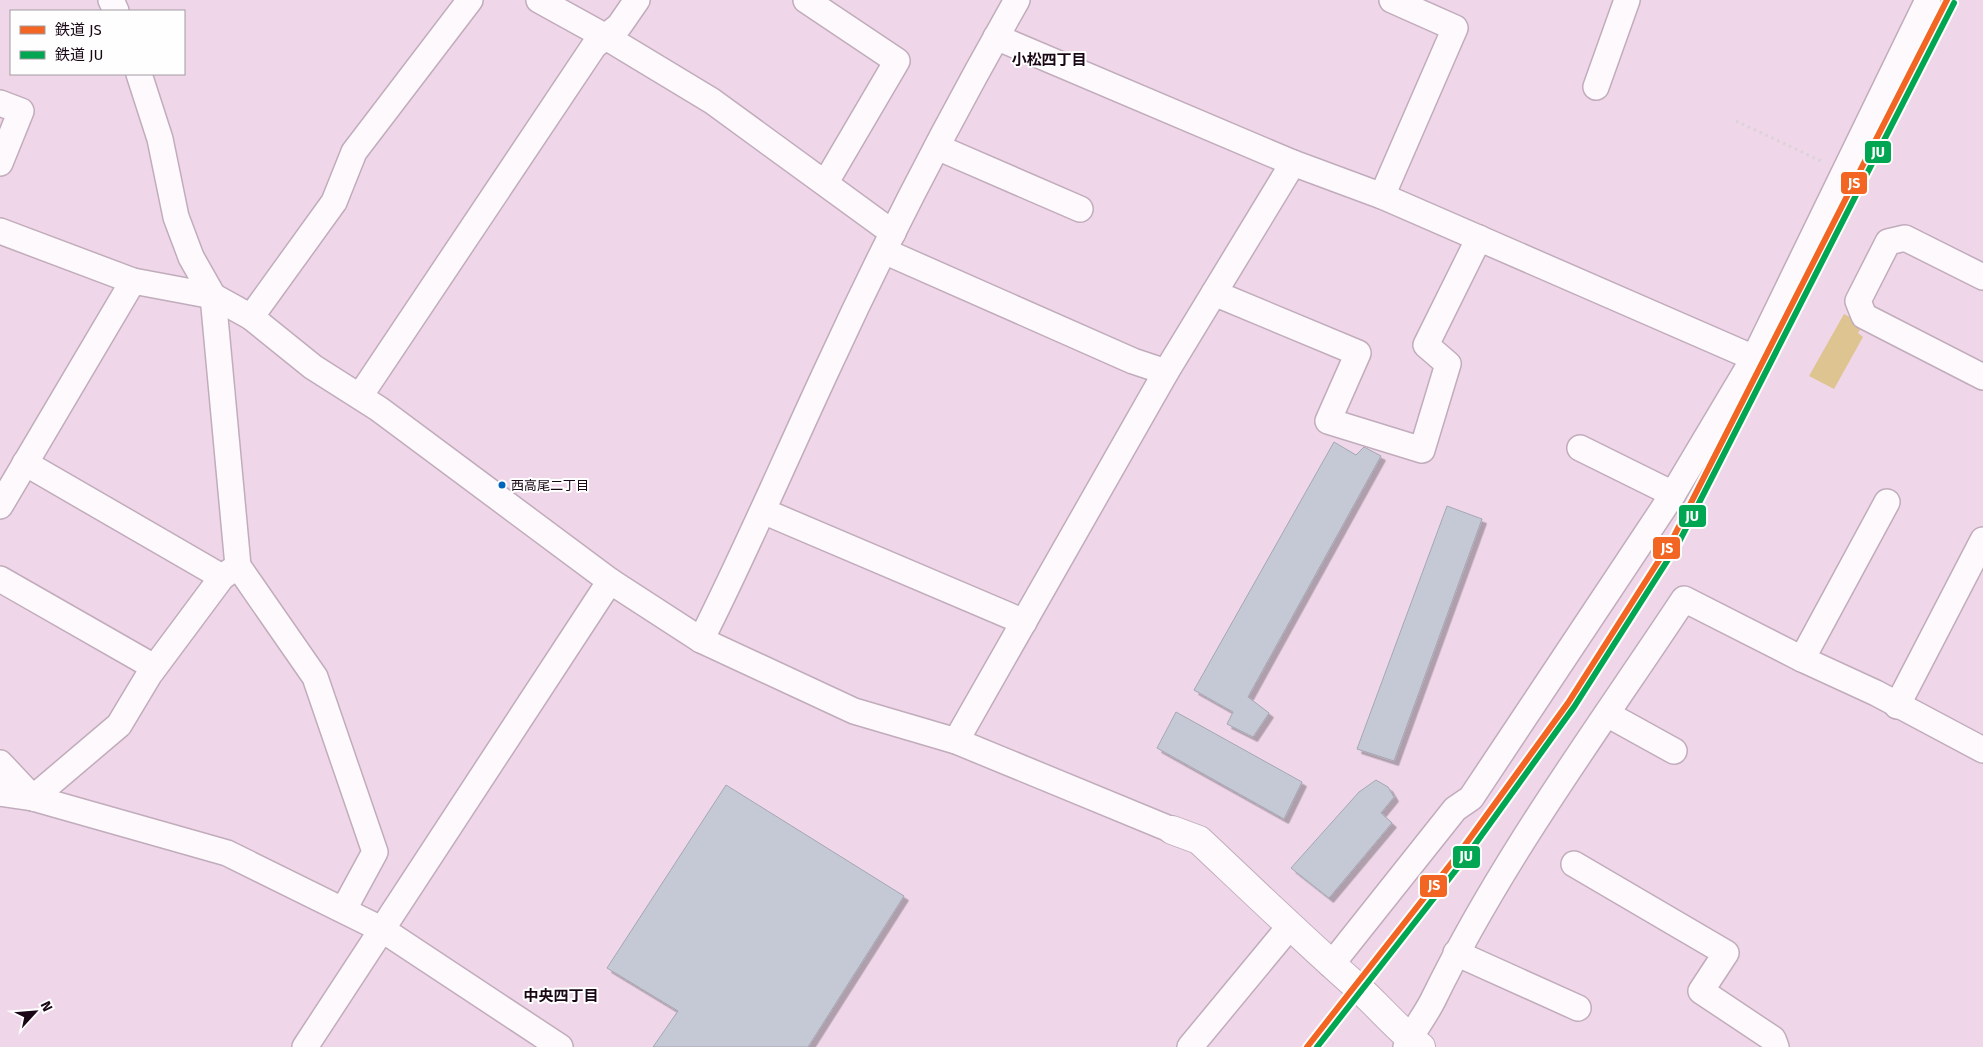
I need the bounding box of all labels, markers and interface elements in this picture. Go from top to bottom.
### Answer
legend [10,10,185,75]
text: 鉄道 JS [55,21,102,39]
text: 鉄道 JU [55,46,103,64]
district label: 小松四丁目 [1011,51,1087,69]
line badge: JU [1864,140,1892,164]
text: JU [1870,144,1885,161]
line badge: JS [1840,171,1868,195]
text: JS [1847,175,1860,192]
place label: 西高尾二丁目 [511,478,589,493]
marker: 西高尾二丁目 [497,480,507,490]
line badge: JU [1678,504,1707,528]
text: JU [1684,508,1699,525]
line badge: JS [1652,536,1681,560]
text: JS [1660,540,1673,557]
line badge: JU [1452,845,1481,869]
text: JU [1458,848,1473,865]
line badge: JS [1419,874,1448,898]
text: JS [1427,877,1440,894]
north arrow [10,987,60,1037]
district label: 中央四丁目 [523,987,599,1005]
text: N [37,999,56,1014]

